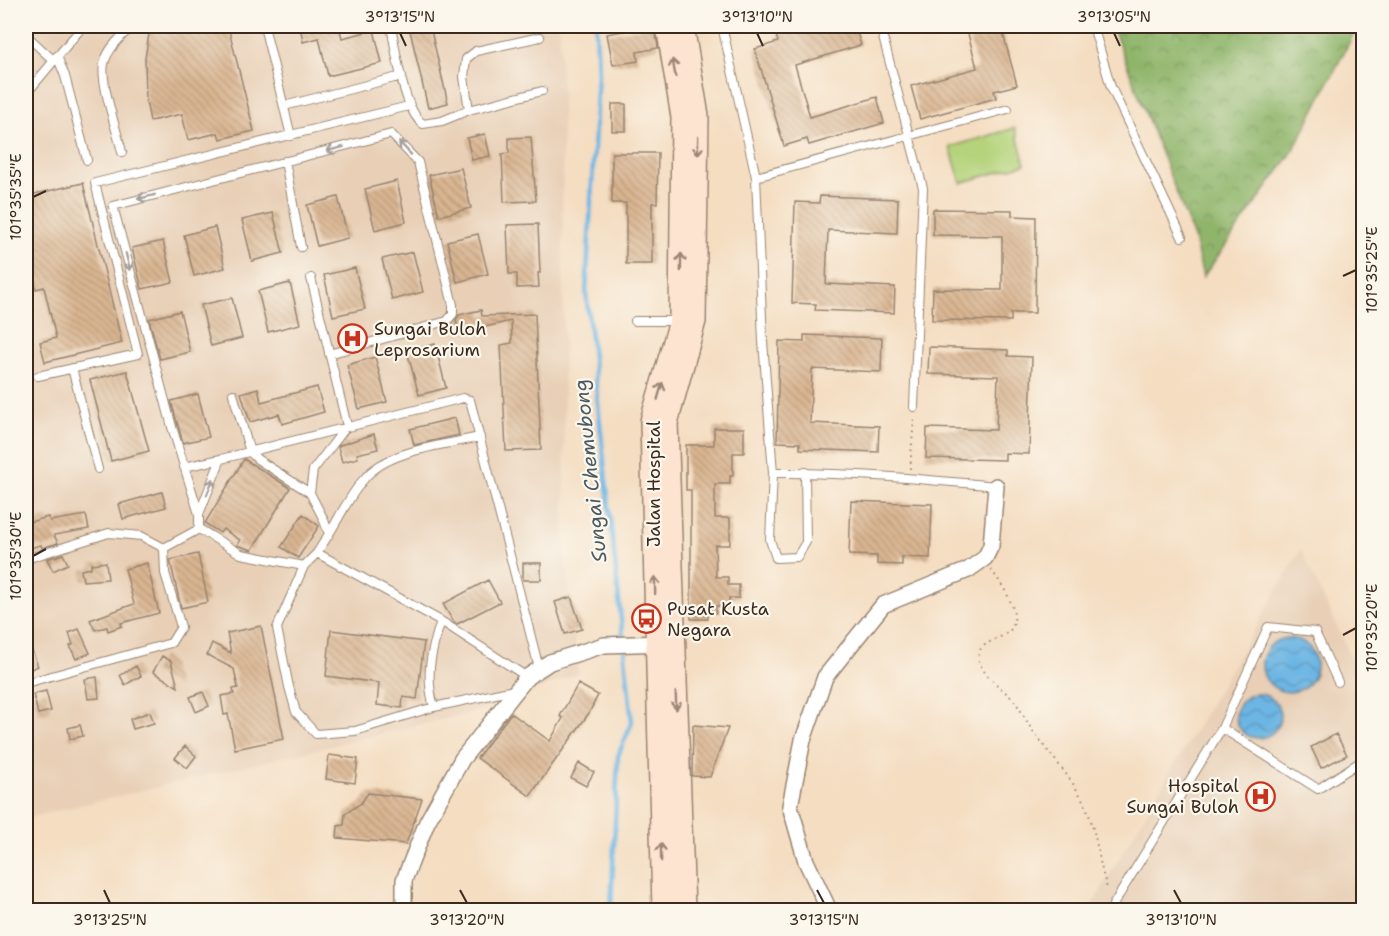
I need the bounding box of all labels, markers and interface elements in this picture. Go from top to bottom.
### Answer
text: 3°13'15"N [365,7,435,27]
text: 3°13'10"N [721,7,793,27]
text: 3°13'05"N [1077,7,1151,27]
one-way arrow [668,59,679,78]
one-way arrow [692,135,704,155]
one-way arrow [398,140,412,155]
one-way arrow [325,143,344,155]
text: 101°35'35"E [6,153,26,241]
one-way arrow [137,192,156,204]
text: 101°35'25"E [1362,226,1382,314]
one-way arrow [123,252,134,271]
one-way arrow [675,253,686,273]
place label: Sungai Buloh Leprosarium [374,317,486,362]
hospital icon: Sungai Buloh Leprosarium [337,323,369,355]
water label: Sungai Chemubong [567,378,613,564]
one-way arrow [655,382,666,401]
street label: Jalan Hospital [642,420,666,547]
one-way arrow [205,478,216,497]
text: 101°35'30"E [6,512,26,600]
one-way arrow [649,575,661,595]
text: 101°35'20"E [1362,584,1382,672]
place label: Pusat Kusta Negara [667,597,769,642]
bus stop icon: Pusat Kusta Negara [630,603,662,635]
one-way arrow [670,690,681,710]
place label: Hospital Sungai Buloh [1127,774,1240,819]
hospital icon: Hospital Sungai Buloh [1244,780,1276,812]
one-way arrow [656,843,667,863]
text: 3°13'25"N [73,910,147,930]
text: 3°13'20"N [429,910,505,930]
text: 3°13'15"N [789,910,859,930]
text: 3°13'10"N [1145,910,1217,930]

